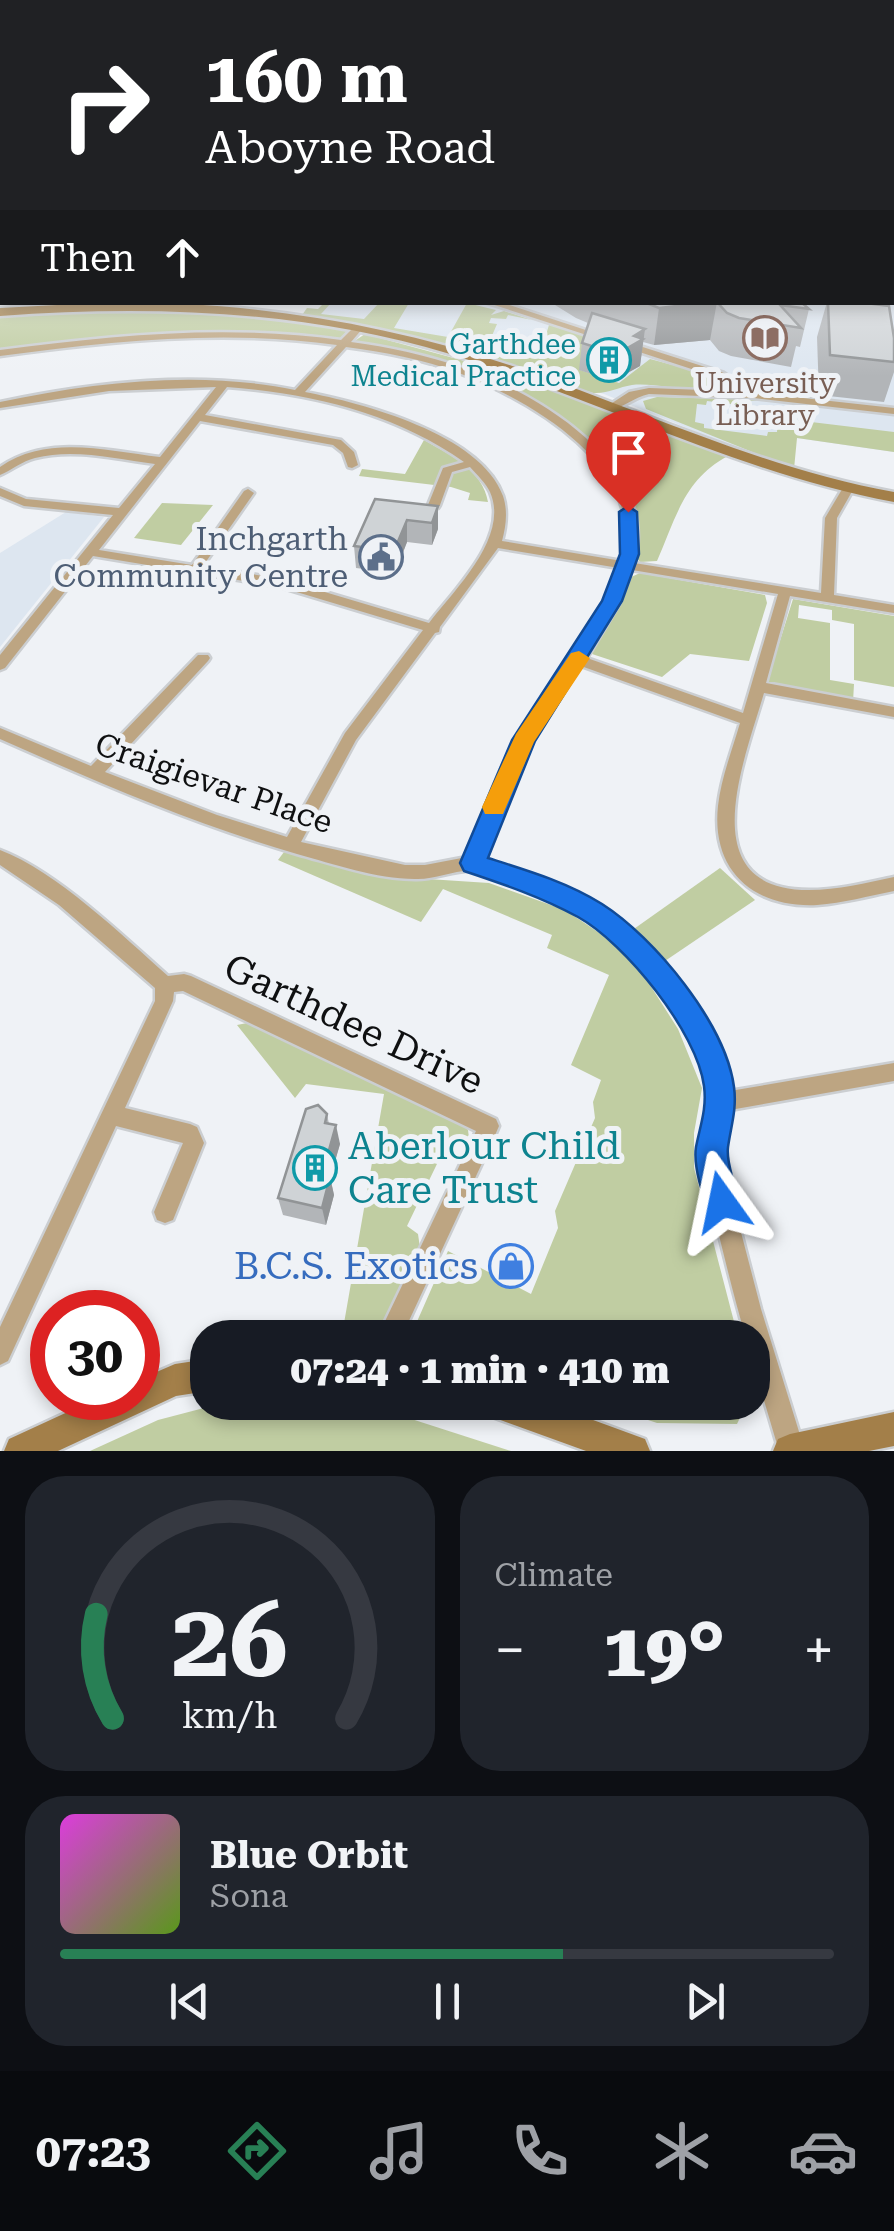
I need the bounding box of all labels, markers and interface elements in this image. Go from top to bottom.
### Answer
text: 160 m [205,37,408,119]
icon: right [40,40,170,170]
text: Aboyne Road [205,121,495,174]
icon: ahead [155,230,210,285]
text: Then [40,236,135,280]
library icon: University Library [742,315,788,361]
place label: Garthdee Medical Practice [350,328,576,393]
building icon: Garthdee Medical Practice [586,337,632,383]
place label: University Library [695,367,836,432]
pin [586,410,671,513]
icon: arrive [601,425,656,480]
place label: Inchgarth Community Centre [53,520,348,595]
public building icon: Inchgarth Community Centre [358,534,404,580]
street label: Craigievar Place [90,725,338,841]
street label: Garthdee Drive [217,945,491,1103]
place label: Aberlour Child Care Trust [348,1124,620,1212]
building icon: Aberlour Child Care Trust [292,1145,338,1191]
position arrow [670,1150,774,1254]
shop icon: B.C.S. Exotics [488,1243,534,1289]
place label: B.C.S. Exotics [234,1244,478,1288]
speed limit sign: 30 [30,1290,160,1420]
text: 07:24 · 1 min · 410 m [290,1348,670,1392]
text: Climate [495,1556,613,1594]
text: 26 [172,1580,288,1701]
text: 19° [603,1606,725,1694]
text: − [495,1618,525,1682]
text: + [803,1618,834,1682]
text: km/h [182,1695,278,1737]
text: Blue Orbit [210,1833,408,1877]
text: Sona [210,1877,288,1915]
icon: previous [162,1974,217,2029]
icon: pause [420,1974,475,2029]
icon: next [678,1974,733,2029]
icon: directions [222,2116,292,2186]
icon: music [364,2116,434,2186]
icon: phone [505,2116,575,2186]
icon: climate [647,2116,717,2186]
icon: car [788,2116,858,2186]
text: 07:23 [36,2125,151,2178]

